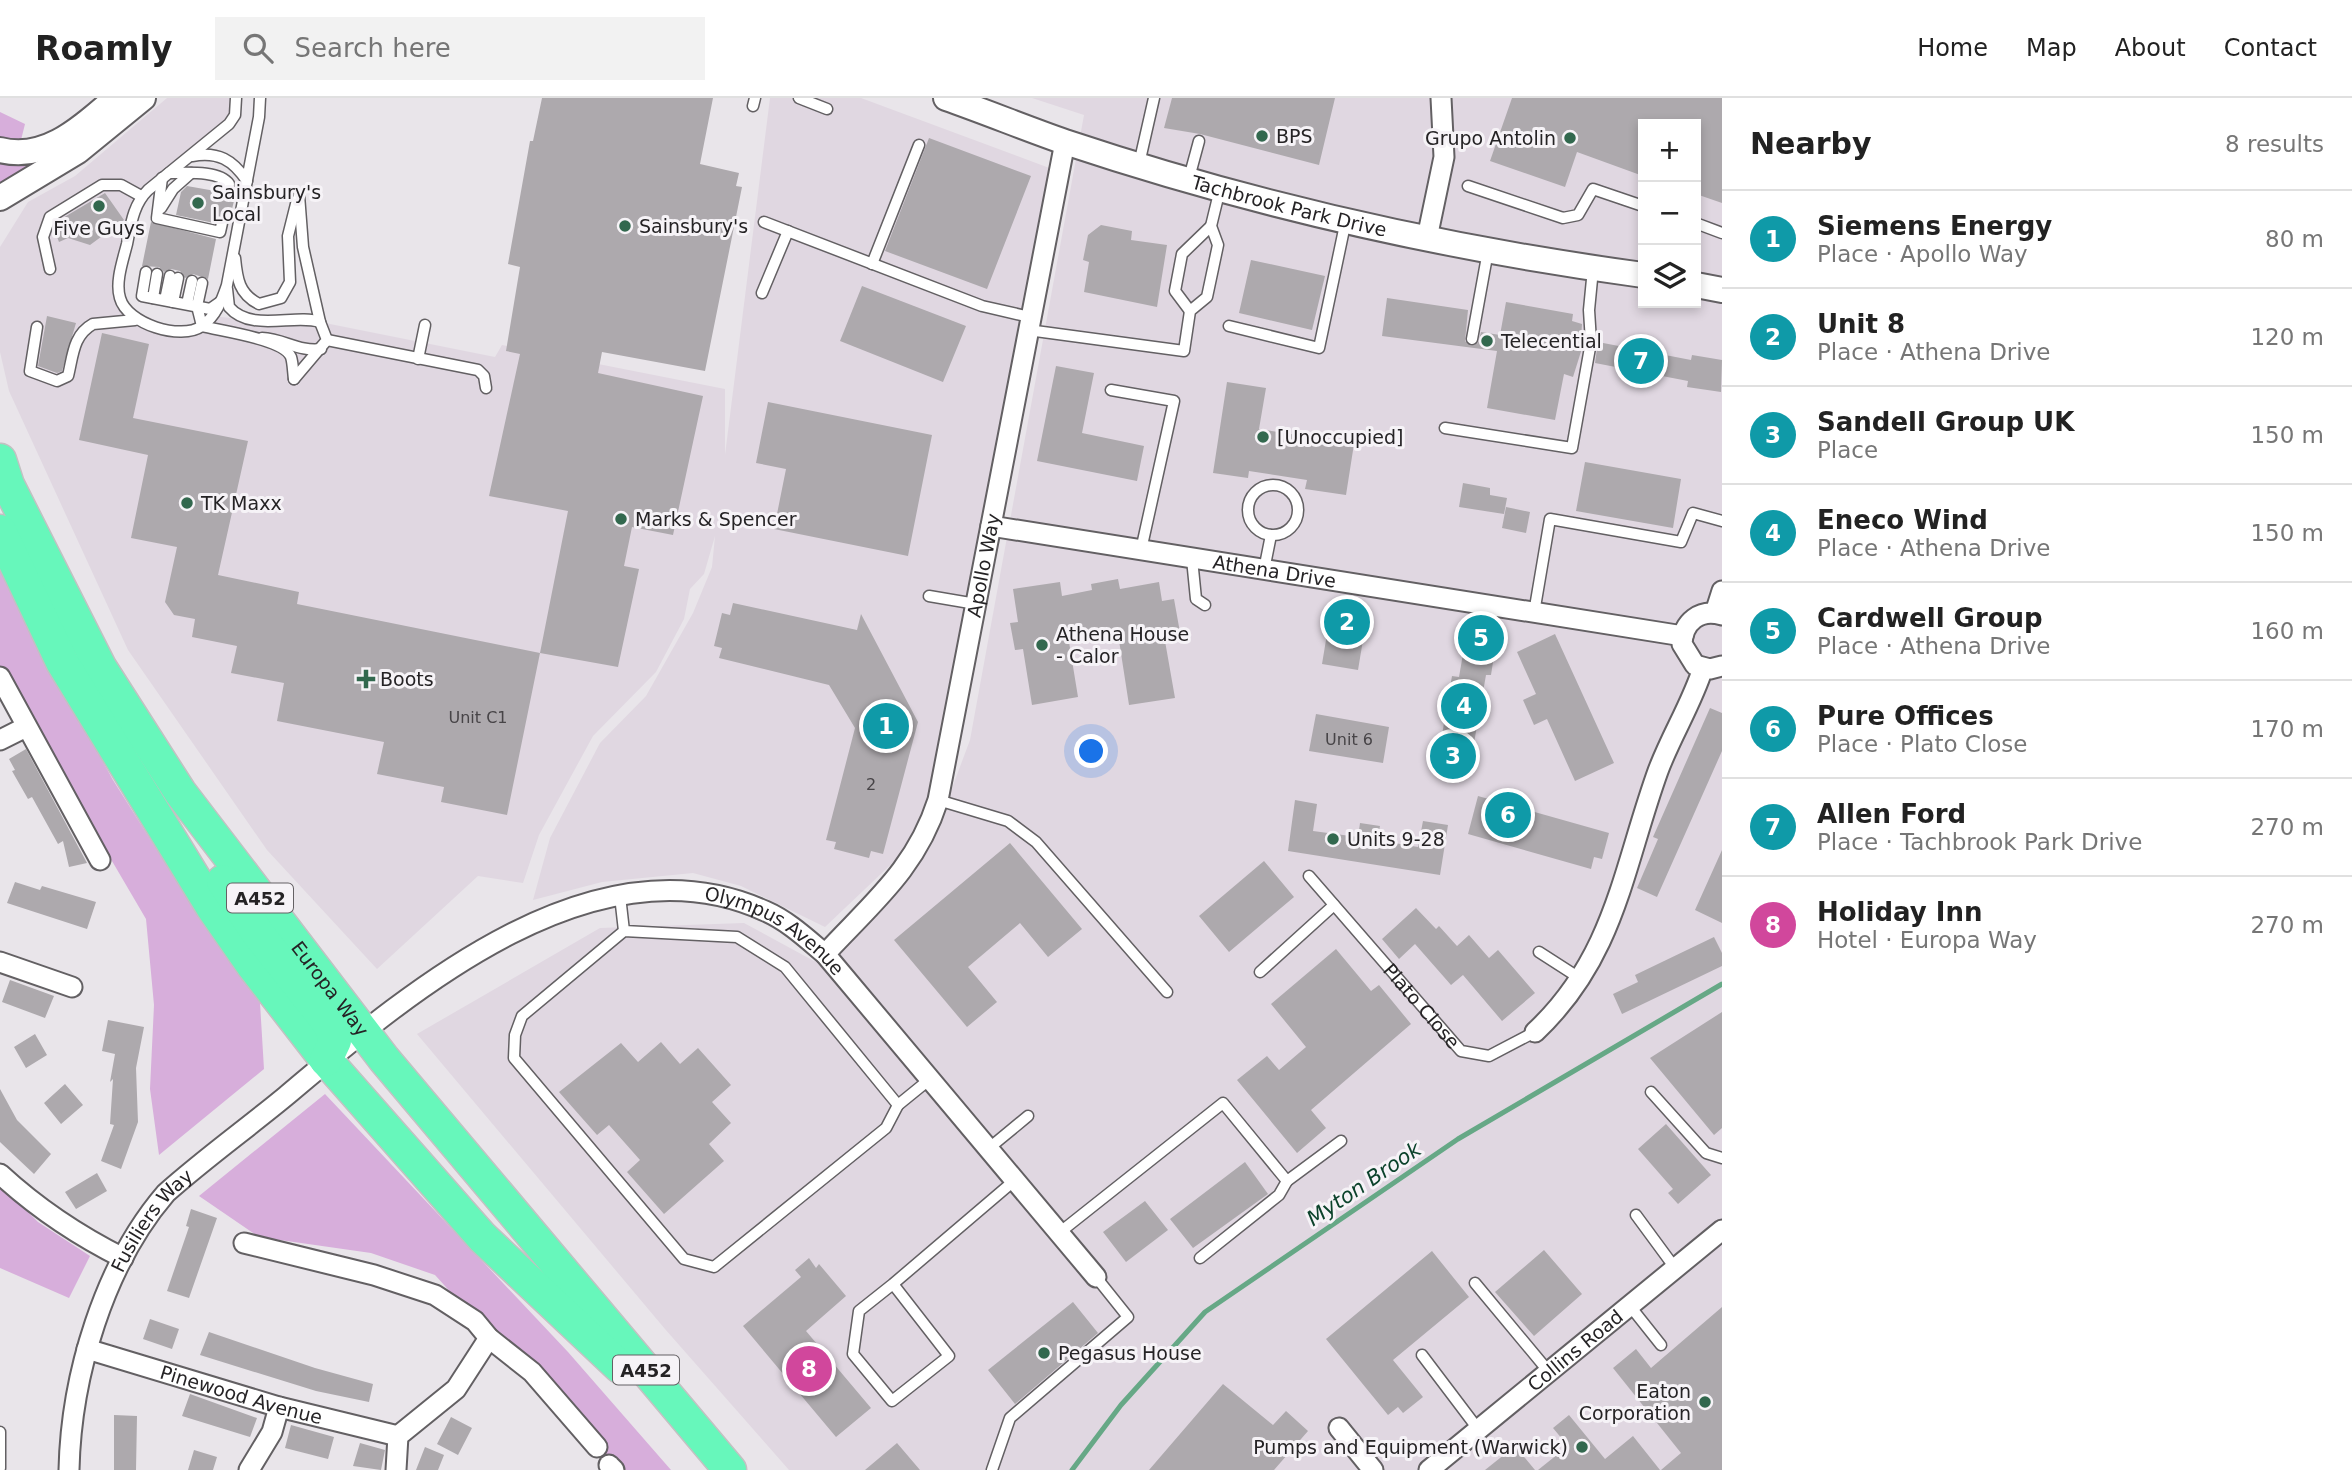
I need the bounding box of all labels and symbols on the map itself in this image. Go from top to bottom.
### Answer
place label: BPS [1276,125,1313,147]
place label: Grupo Antolin [1425,127,1556,149]
marker: BPS [1254,128,1270,144]
marker: Grupo Antolin [1562,130,1578,146]
street label: Tachbrook Park Drive [1188,170,1389,241]
place label: Sainsbury's Local [212,181,321,225]
marker: Sainsbury's Local [190,195,206,211]
marker: Five Guys [91,198,107,214]
place label: Sainsbury's [639,215,748,237]
place label: Five Guys [53,217,145,239]
marker: Sainsbury's [617,218,633,234]
place label: Telecential [1500,330,1602,352]
marker: Telecential [1479,333,1495,349]
pin: 7 [1618,335,1664,387]
place label: [Unoccupied] [1277,426,1403,448]
marker: [Unoccupied] [1255,429,1271,445]
place label: TK Maxx [200,492,282,514]
marker: TK Maxx [179,495,195,511]
place label: Marks & Spencer [635,508,797,530]
marker: Marks & Spencer [613,511,629,527]
street label: Apollo Way [962,512,1004,619]
street label: Athena Drive [1211,550,1338,592]
pin: 2 [1324,596,1370,648]
pin: 5 [1458,612,1504,664]
place label: Athena House - Calor [1056,623,1189,667]
marker: Athena House - Calor [1034,637,1050,653]
place label: Boots [380,668,434,690]
marker: Boots [358,671,374,687]
pin: 4 [1441,680,1487,732]
pin: 1 [863,700,909,752]
house number: Unit C1 [448,708,508,727]
house number: Unit 6 [1325,730,1373,749]
pin: 3 [1430,730,1476,782]
your location [1074,734,1108,768]
house number: 2 [866,775,876,794]
pin: 6 [1485,789,1531,841]
place label: Units 9-28 [1347,828,1445,850]
marker: Units 9-28 [1325,831,1341,847]
street label: Olympus Avenue [703,882,849,979]
road number: A452 [227,884,293,912]
street label: Europa Way [287,937,373,1040]
street label: Plato Close [1379,959,1465,1053]
water label: Myton Brook [1302,1137,1426,1231]
street label: Fusiliers Way [106,1164,197,1276]
street label: Collins Road [1523,1305,1627,1396]
place label: Pegasus House [1058,1342,1202,1364]
pin: 8 [786,1343,832,1395]
marker: Pegasus House [1036,1345,1052,1361]
road number: A452 [613,1356,679,1385]
street label: Pinewood Avenue [158,1361,325,1428]
place label: Eaton Corporation [1579,1380,1691,1424]
marker: Eaton Corporation [1697,1394,1713,1410]
place label: Pumps and Equipment (Warwick) [1253,1436,1568,1458]
marker: Pumps and Equipment (Warwick) [1574,1439,1590,1455]

